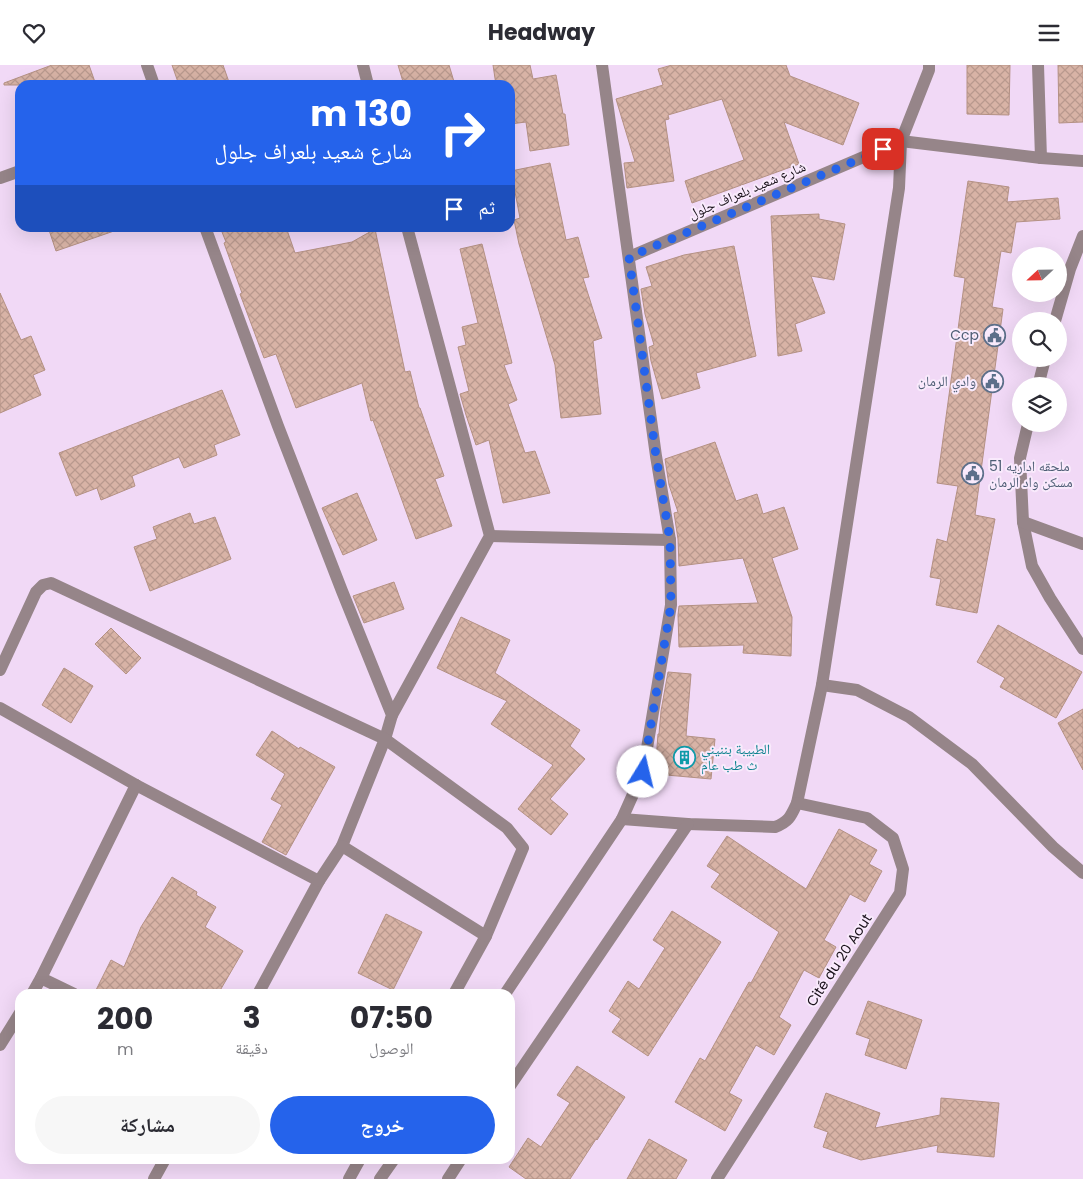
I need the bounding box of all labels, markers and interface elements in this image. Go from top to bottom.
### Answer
text: Headway [488,17,595,48]
icon: heart [20,19,48,47]
icon: menu [1035,19,1063,47]
text: 130 m [310,89,412,138]
icon: right [430,100,495,165]
pin [862,128,904,170]
icon: arrive [869,135,897,163]
text: شارع شعيد بلعراف جلول [215,136,412,167]
street label: شارع شعيد بلعراف جلول [685,156,809,224]
text: ثم [478,194,495,221]
icon: arrive [440,195,468,223]
north arrow [1012,247,1068,303]
map controls [1012,247,1067,432]
button: search [1012,312,1067,367]
public building icon: Ccp [983,323,1007,347]
place label: Ccp [950,325,979,345]
public building icon: وادي الرمان [980,369,1004,393]
place label: وادي الرمان [918,371,976,393]
button: layers [1012,377,1067,432]
place label: ملحقه اداريه 51 مسكن واد الرمان [989,456,1073,492]
public building icon: ملحقه اداريه 51 مسكن واد الرمان [961,462,985,486]
place label: الطبيبة بننيني ث طب عام [701,739,770,775]
position arrow [616,745,668,797]
building icon: الطبيبة بننيني ث طب عام [673,745,697,769]
street label: Cité du 20 Aout [801,910,877,1010]
text: 3 [242,996,261,1039]
text: 07:50 [350,996,433,1039]
text: 200 [97,997,153,1040]
text: دقيقة [235,1037,268,1060]
text: الوصول [369,1037,414,1060]
text: m [117,1038,133,1061]
button: مشاركة [35,1096,260,1154]
button: خروج [270,1096,495,1154]

